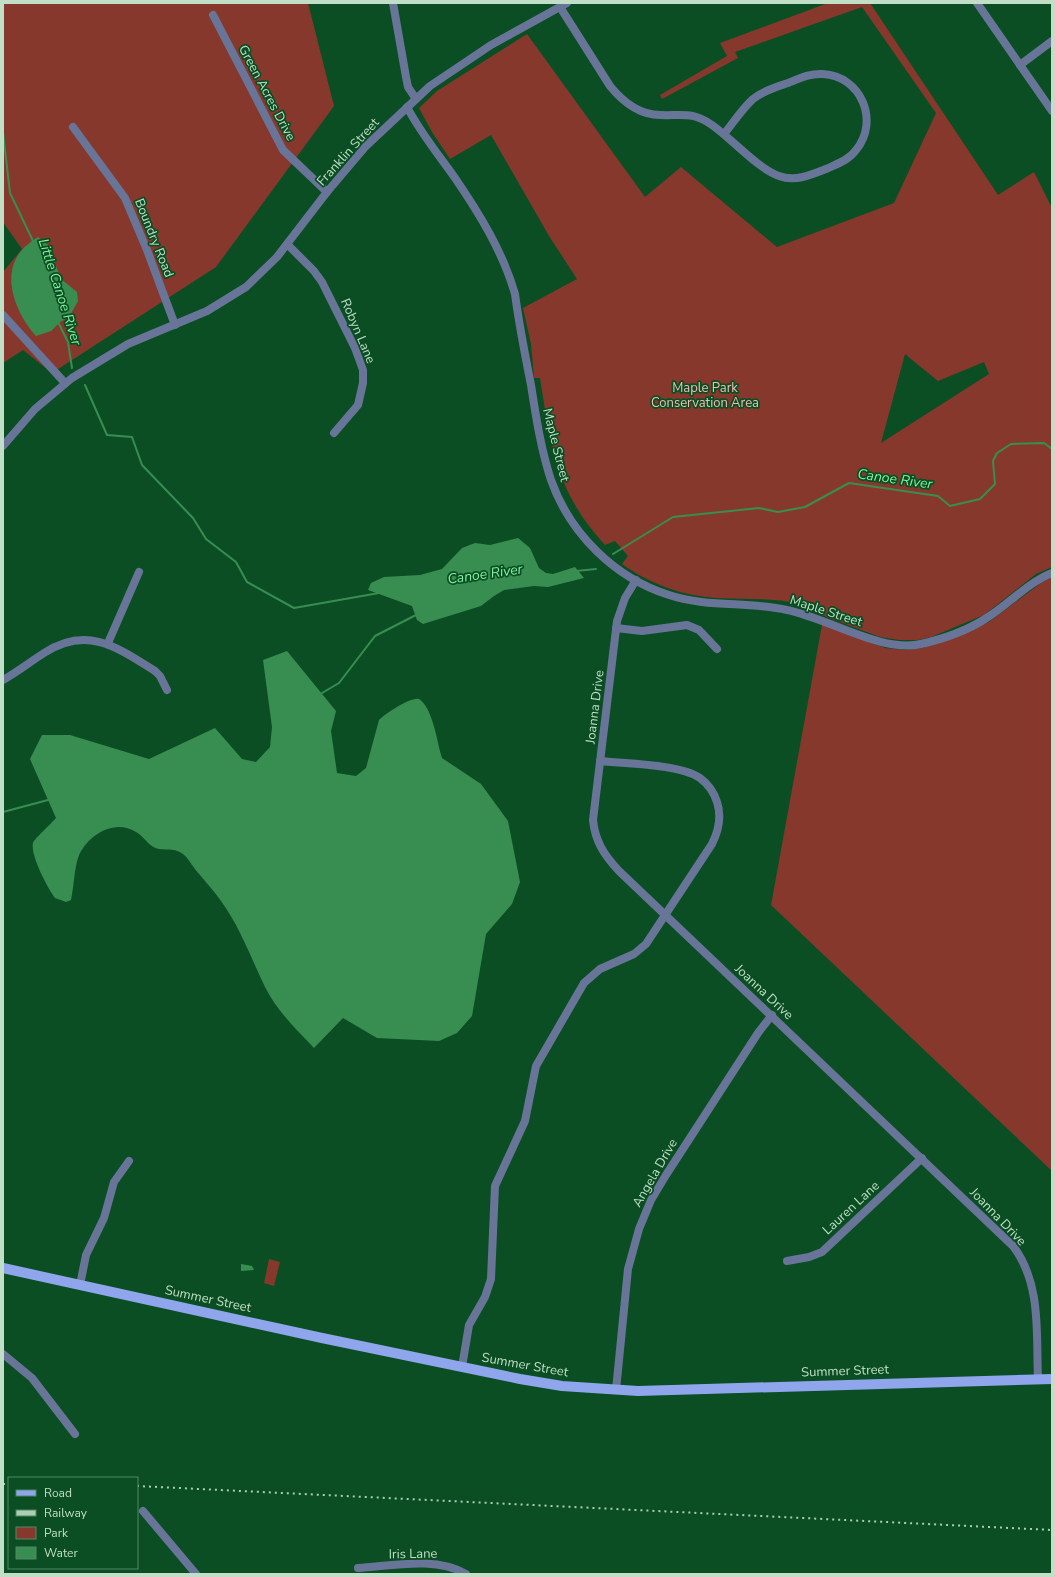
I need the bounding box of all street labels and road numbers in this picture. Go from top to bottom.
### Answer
street label: Green Acres Drive [234,42,300,144]
street label: Franklin Street [313,114,384,190]
street label: Boundry Road [130,196,178,280]
street label: Robyn Lane [336,296,380,366]
street label: Maple Street [538,406,574,484]
street label: Maple Street [788,591,865,631]
street label: Joanna Drive [581,669,608,746]
street label: Joanna Drive [730,959,797,1024]
street label: Angela Drive [628,1135,682,1211]
street label: Lauren Lane [819,1177,883,1239]
street label: Joanna Drive [965,1183,1030,1250]
street label: Summer Street [163,1281,253,1317]
street label: Summer Street [480,1349,570,1382]
street label: Summer Street [801,1360,890,1382]
street label: Iris Lane [388,1545,438,1563]

